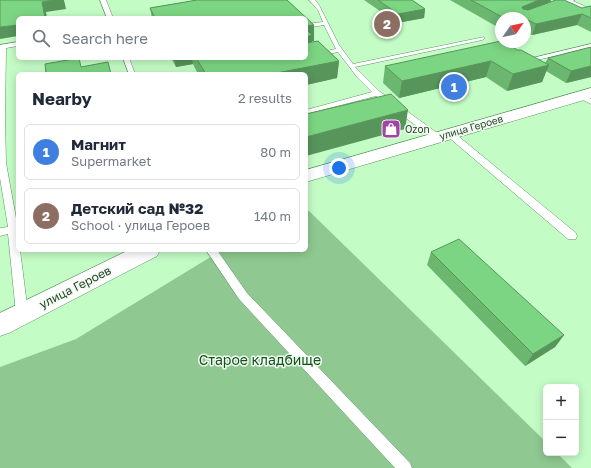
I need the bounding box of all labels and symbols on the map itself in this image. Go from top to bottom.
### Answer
pin: 2 [374,9,400,39]
north arrow [495,12,531,48]
pin: 1 [441,72,467,102]
street label: улица Героев [438,112,505,142]
shop icon: Ozon [380,118,402,140]
place label: Ozon [405,123,430,135]
your location [329,158,349,178]
street label: улица Героев [36,262,114,312]
park label: Старое кладбище [199,351,321,368]

